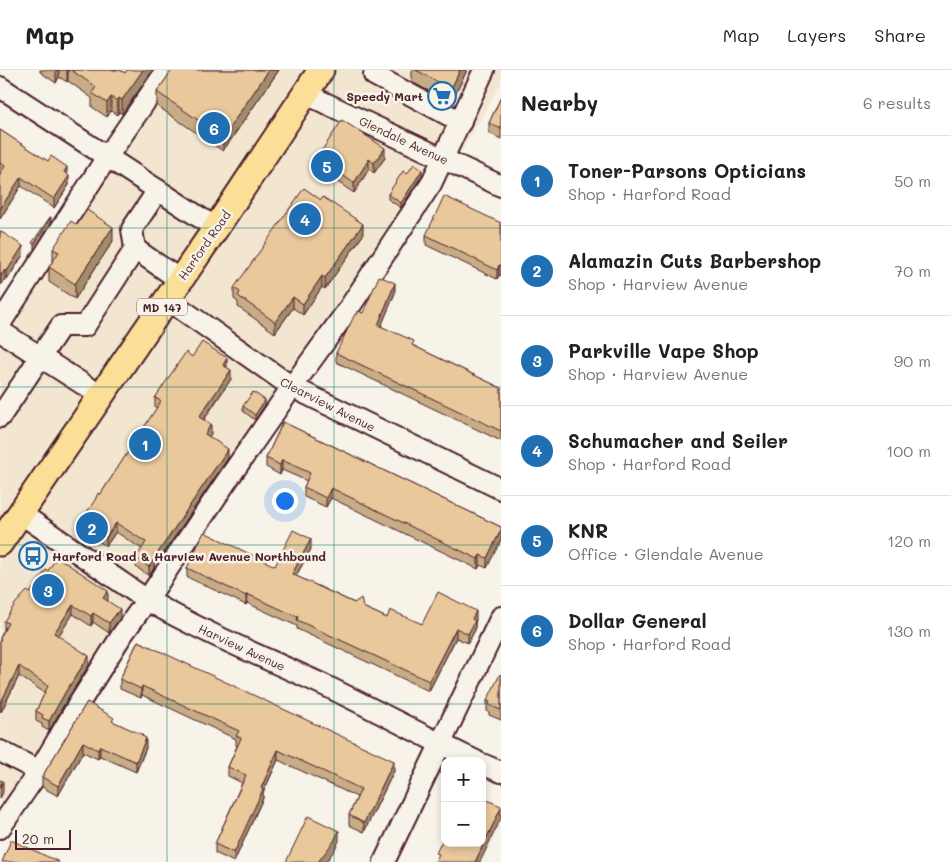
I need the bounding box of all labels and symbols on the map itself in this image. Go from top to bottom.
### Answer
supermarket icon: Speedy Mart [427,81,457,111]
place label: Speedy Mart [347,88,423,104]
pin: 6 [198,109,230,147]
street label: Glendale Avenue [357,112,451,168]
pin: 5 [311,147,343,185]
pin: 4 [289,200,321,238]
street label: Harford Road [174,207,234,283]
road number: MD 147 [137,298,187,316]
street label: Clearview Avenue [278,373,378,435]
pin: 1 [129,425,161,463]
your location [272,488,298,514]
pin: 2 [76,509,108,547]
bus stop icon: Harford Road & Harview Avenue Northbound [18,541,48,571]
place label: Harford Road & Harview Avenue Northbound [52,548,326,564]
pin: 3 [32,571,64,609]
street label: Harview Avenue [196,620,288,674]
scale bar [15,827,71,850]

